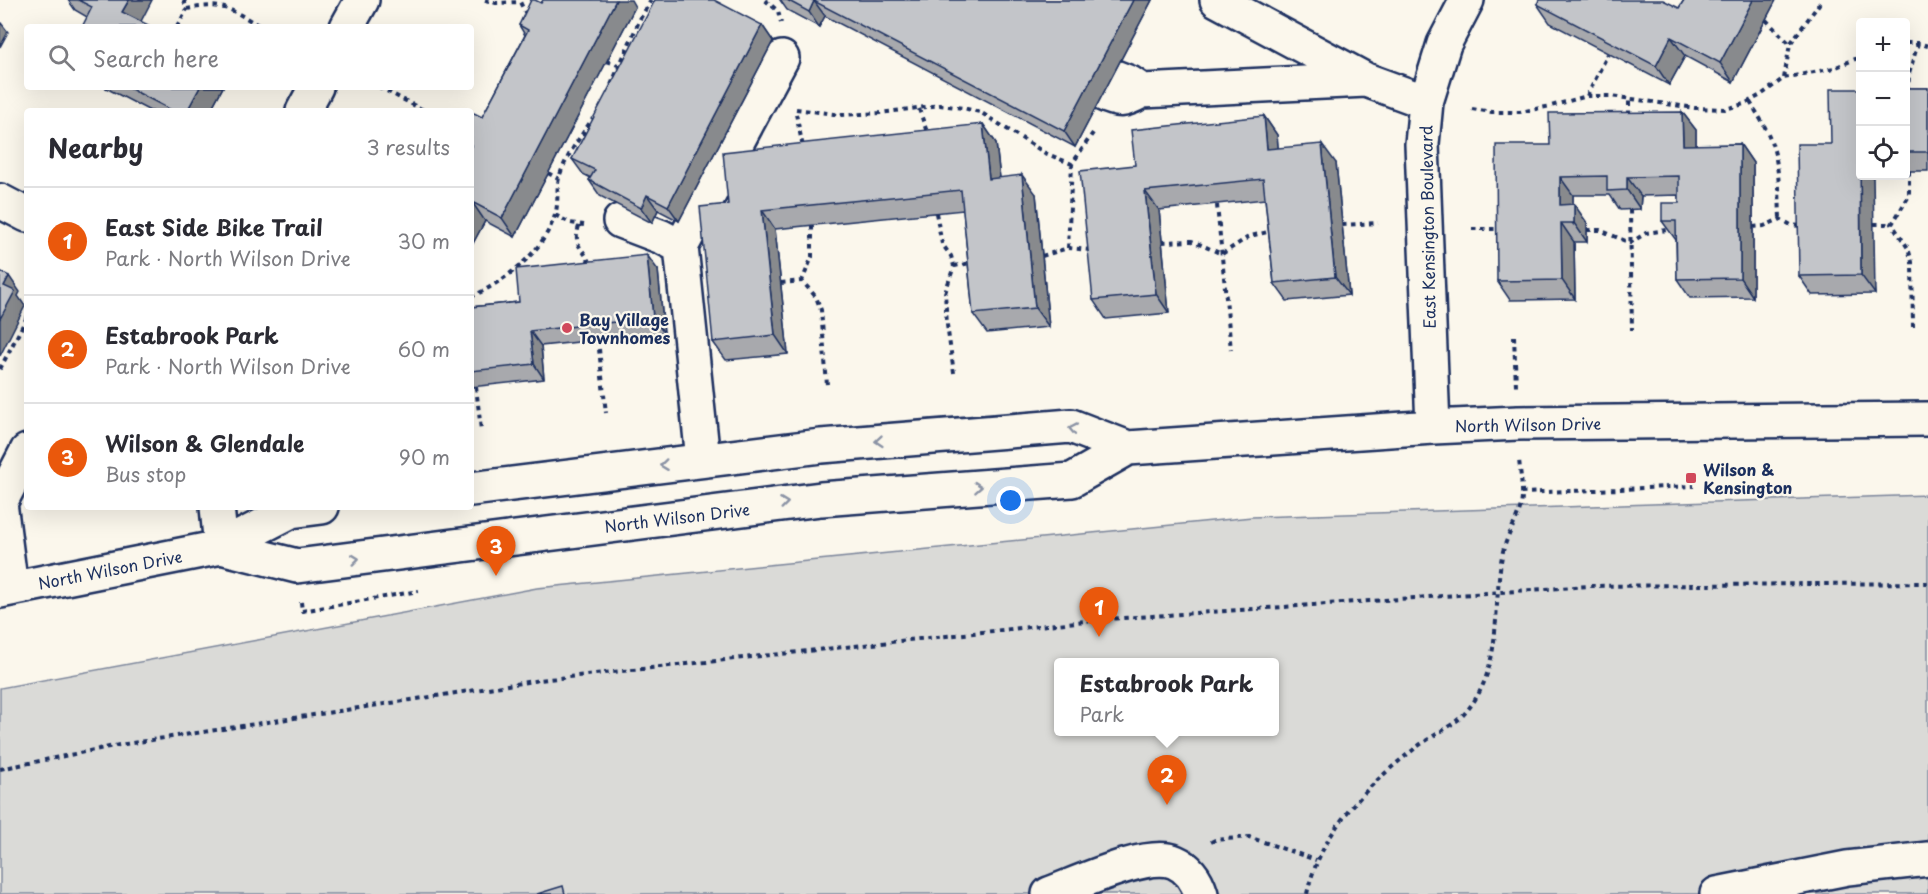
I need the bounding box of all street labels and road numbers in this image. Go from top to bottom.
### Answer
street label: East Kensington Boulevard [1413,125,1441,329]
street label: North Wilson Drive [1455,411,1601,437]
street label: North Wilson Drive [603,496,751,538]
street label: North Wilson Drive [36,543,184,595]

